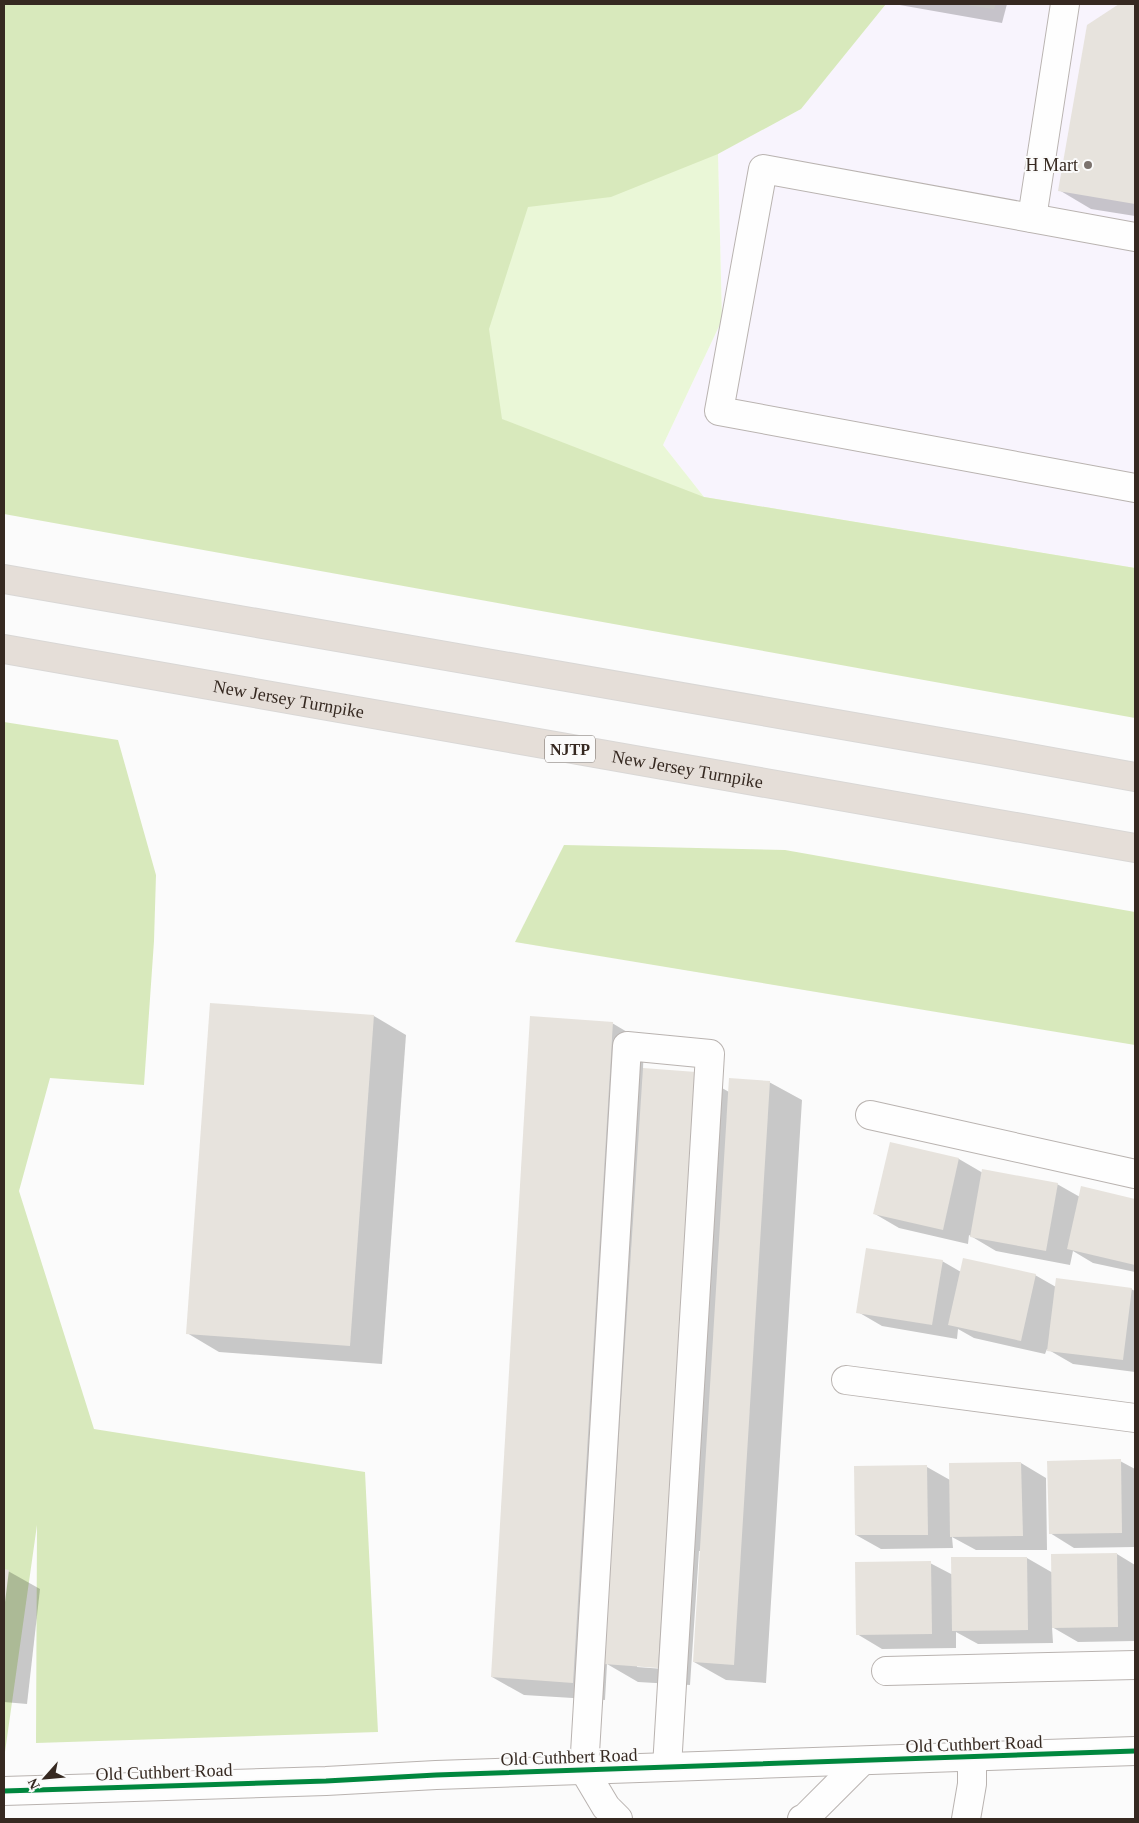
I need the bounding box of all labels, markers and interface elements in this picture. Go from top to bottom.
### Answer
place label: H Mart [1026,155,1078,175]
marker: H Mart [1082,159,1094,171]
street label: New Jersey Turnpike [211,676,366,722]
road number: NJTP [545,736,595,762]
street label: New Jersey Turnpike [610,746,765,792]
street label: Old Cuthbert Road [905,1732,1043,1756]
street label: Old Cuthbert Road [500,1745,638,1769]
north arrow [20,1753,70,1803]
street label: Old Cuthbert Road [95,1760,233,1784]
text: N [25,1776,43,1792]

